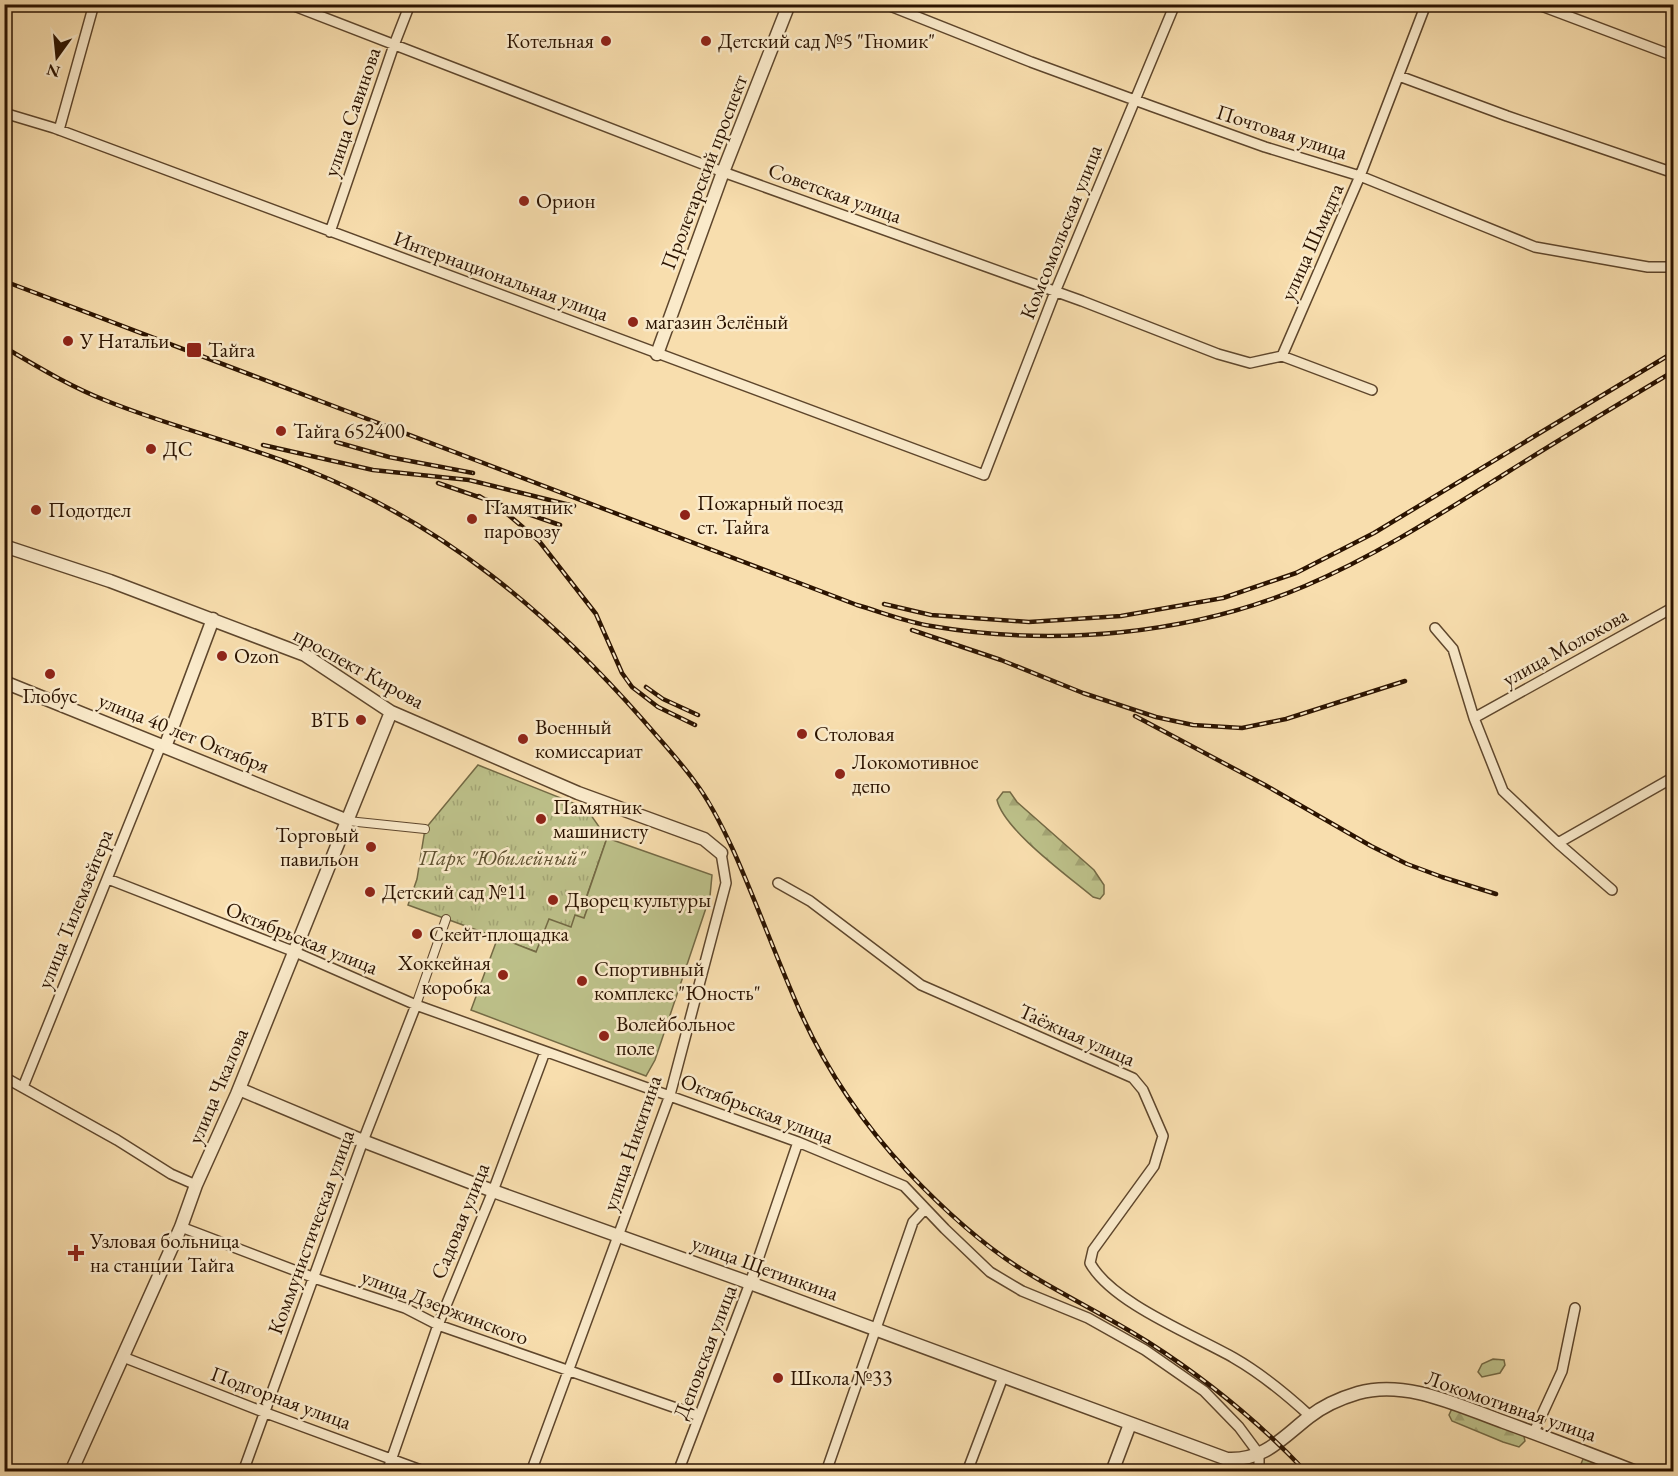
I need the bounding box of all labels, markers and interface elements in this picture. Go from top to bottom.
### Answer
north arrow [27,27,87,87]
place label: Котельная [506,27,594,54]
place label: Детский сад №5 "Гномик" [718,27,935,54]
marker: Котельная [599,34,613,48]
marker: Детский сад №5 "Гномик" [699,34,713,48]
street label: улица Савинова [317,43,386,180]
text: N [44,59,62,83]
street label: Пролетарский проспект [654,70,753,273]
street label: Почтовая улица [1213,98,1352,166]
street label: Комсомольская улица [1013,140,1108,323]
street label: Советская улица [765,156,906,229]
street label: улица Шмидта [1274,178,1350,305]
place label: Орион [536,187,595,214]
marker: Орион [517,194,531,208]
street label: Интернациональная улица [390,224,613,327]
place label: магазин Зелёный [645,308,788,335]
marker: магазин Зелёный [626,315,640,329]
place label: У Натальи [79,327,169,354]
marker: У Натальи [61,334,75,348]
place label: Тайга [208,336,256,363]
marker: Тайга [185,341,203,359]
place label: Тайга 652400 [293,417,405,444]
marker: Тайга 652400 [274,424,288,438]
place label: ДС [163,435,193,462]
marker: ДС [144,442,158,456]
place label: Пожарный поезд ст. Тайга [697,489,844,540]
place label: Памятник паровозу [484,493,573,544]
place label: Подотдел [48,496,131,523]
marker: Подотдел [29,503,43,517]
marker: Пожарный поезд ст. Тайга [678,508,692,522]
marker: Памятник паровозу [465,512,479,526]
street label: улица Молокова [1497,601,1633,692]
street label: проспект Кирова [289,621,430,715]
place label: Ozon [234,642,279,669]
marker: Ozon [215,649,229,663]
marker: Глобус [43,667,57,681]
place label: Глобус [22,682,78,709]
street label: улица 40 лет Октября [95,686,274,779]
place label: ВТБ [311,706,349,733]
marker: ВТБ [354,713,368,727]
place label: Военный комиссариат [535,713,643,764]
place label: Столовая [814,720,895,747]
marker: Столовая [795,727,809,741]
marker: Военный комиссариат [516,732,530,746]
place label: Локомотивное депо [852,748,979,799]
marker: Локомотивное депо [833,767,847,781]
place label: Памятник машинисту [553,793,649,844]
marker: Памятник машинисту [534,812,548,826]
place label: Торговый павильон [275,821,359,872]
street label: улица Тилемзейгера [30,825,119,992]
marker: Торговый павильон [364,840,378,854]
park label: Парк "Юбилейный" [418,844,587,871]
place label: Детский сад №11 [382,878,527,905]
marker: Детский сад №11 [363,885,377,899]
place label: Дворец культуры [565,886,711,913]
marker: Дворец культуры [546,893,560,907]
street label: Октябрьская улица [222,895,383,981]
place label: Скейт-площадка [429,920,569,947]
marker: Скейт-площадка [410,927,424,941]
place label: Хоккейная коробка [397,949,492,1000]
place label: Спортивный комплекс "Юность" [594,955,761,1006]
marker: Хоккейная коробка [496,968,510,982]
marker: Спортивный комплекс "Юность" [575,974,589,988]
street label: Таёжная улица [1015,997,1140,1073]
place label: Волейбольное поле [616,1010,735,1061]
street label: улица Чкалова [181,1023,254,1148]
marker: Волейбольное поле [597,1029,611,1043]
street label: Октябрьская улица [677,1067,838,1150]
street label: улица Никитина [596,1071,668,1214]
street label: Коммунистическая улица [261,1125,360,1338]
street label: Садовая улица [424,1158,495,1283]
place label: Узловая больница на станции Тайга [89,1227,240,1278]
street label: улица Щетинкина [688,1228,843,1307]
marker: Узловая больница на станции Тайга [67,1244,85,1262]
street label: улица Дзержинского [358,1262,533,1351]
street label: Деповская улица [667,1280,743,1423]
street label: Подгорная улица [207,1360,356,1436]
place label: Школа №33 [790,1364,892,1391]
street label: Локомотивная улица [1422,1364,1601,1448]
marker: Школа №33 [771,1371,785,1385]

